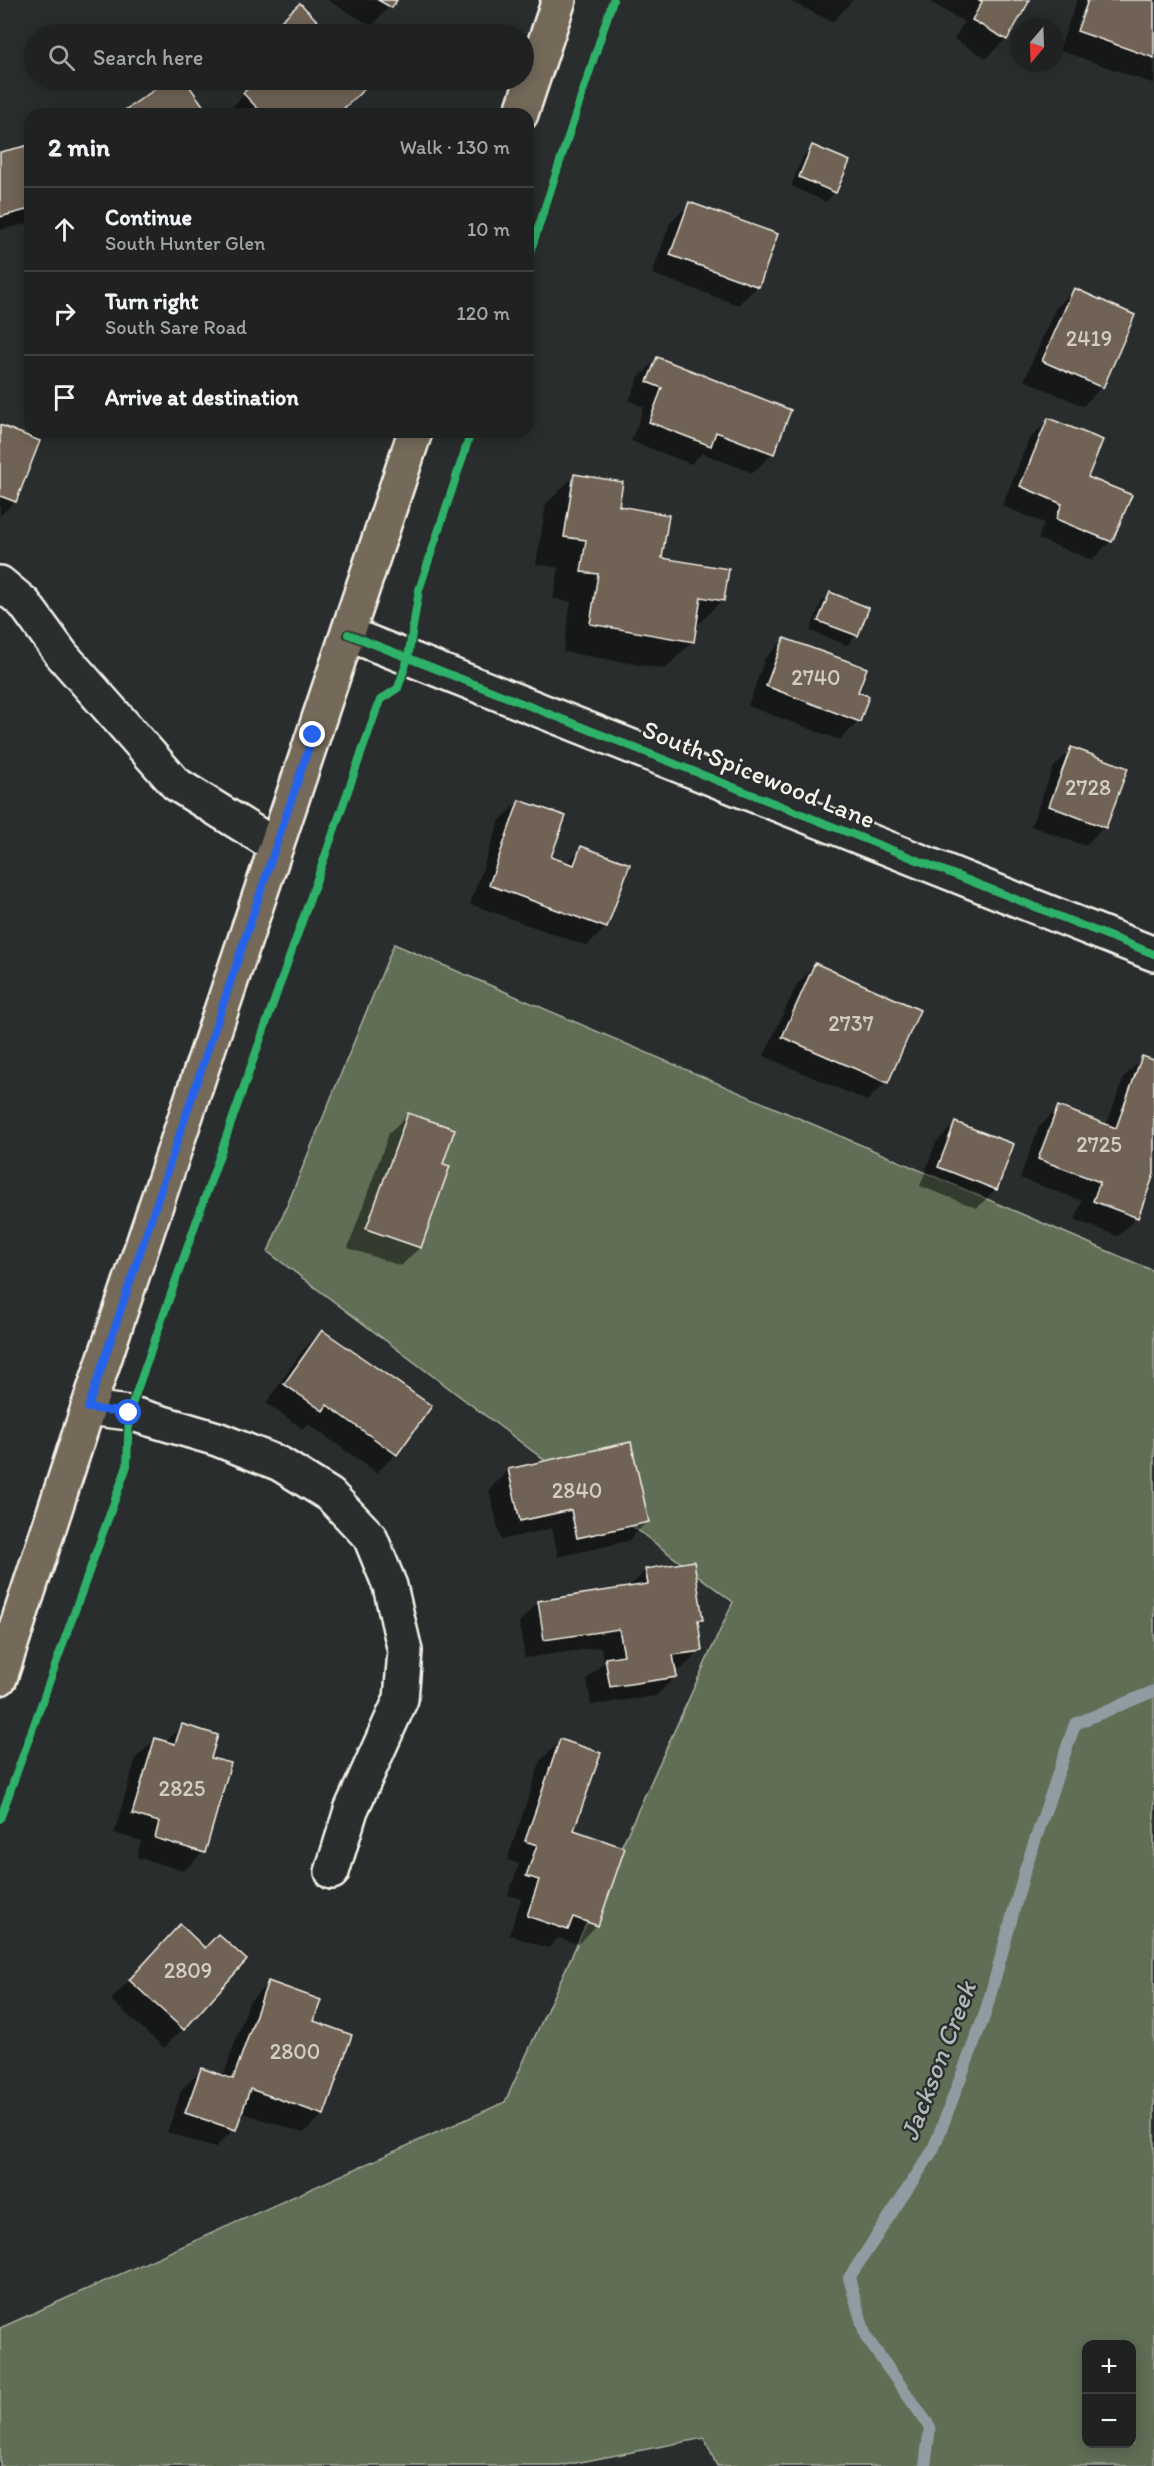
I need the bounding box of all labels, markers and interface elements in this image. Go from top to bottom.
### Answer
north arrow [1010,18,1064,72]
search box [24,24,534,90]
icon: search [45,41,78,74]
text: Search here [93,44,203,71]
text: 2 min [48,131,110,163]
text: Walk · 130 m [400,135,510,159]
text: Continue [105,204,192,231]
icon: ahead [48,213,81,246]
text: 10 m [467,217,510,241]
text: South Hunter Glen [105,231,265,255]
text: Turn right [105,288,199,315]
icon: right [48,297,81,330]
text: 120 m [457,301,510,325]
text: South Sare Road [105,315,247,339]
house number: 2419 [1066,325,1112,352]
icon: arrive [48,381,81,414]
text: Arrive at destination [105,384,299,411]
house number: 2740 [791,664,841,691]
street label: South Spicewood Lane [638,713,880,835]
route end [299,721,325,747]
house number: 2728 [1065,774,1111,801]
house number: 2737 [828,1010,874,1037]
house number: 2725 [1076,1131,1122,1158]
route start [115,1399,141,1425]
house number: 2840 [552,1477,602,1504]
house number: 2825 [159,1775,205,1802]
house number: 2809 [164,1957,212,1984]
water label: Jackson Creek [892,1975,984,2145]
house number: 2800 [270,2038,320,2065]
map controls [1082,2340,1136,2448]
button: + [1082,2340,1136,2394]
button: − [1082,2394,1136,2448]

